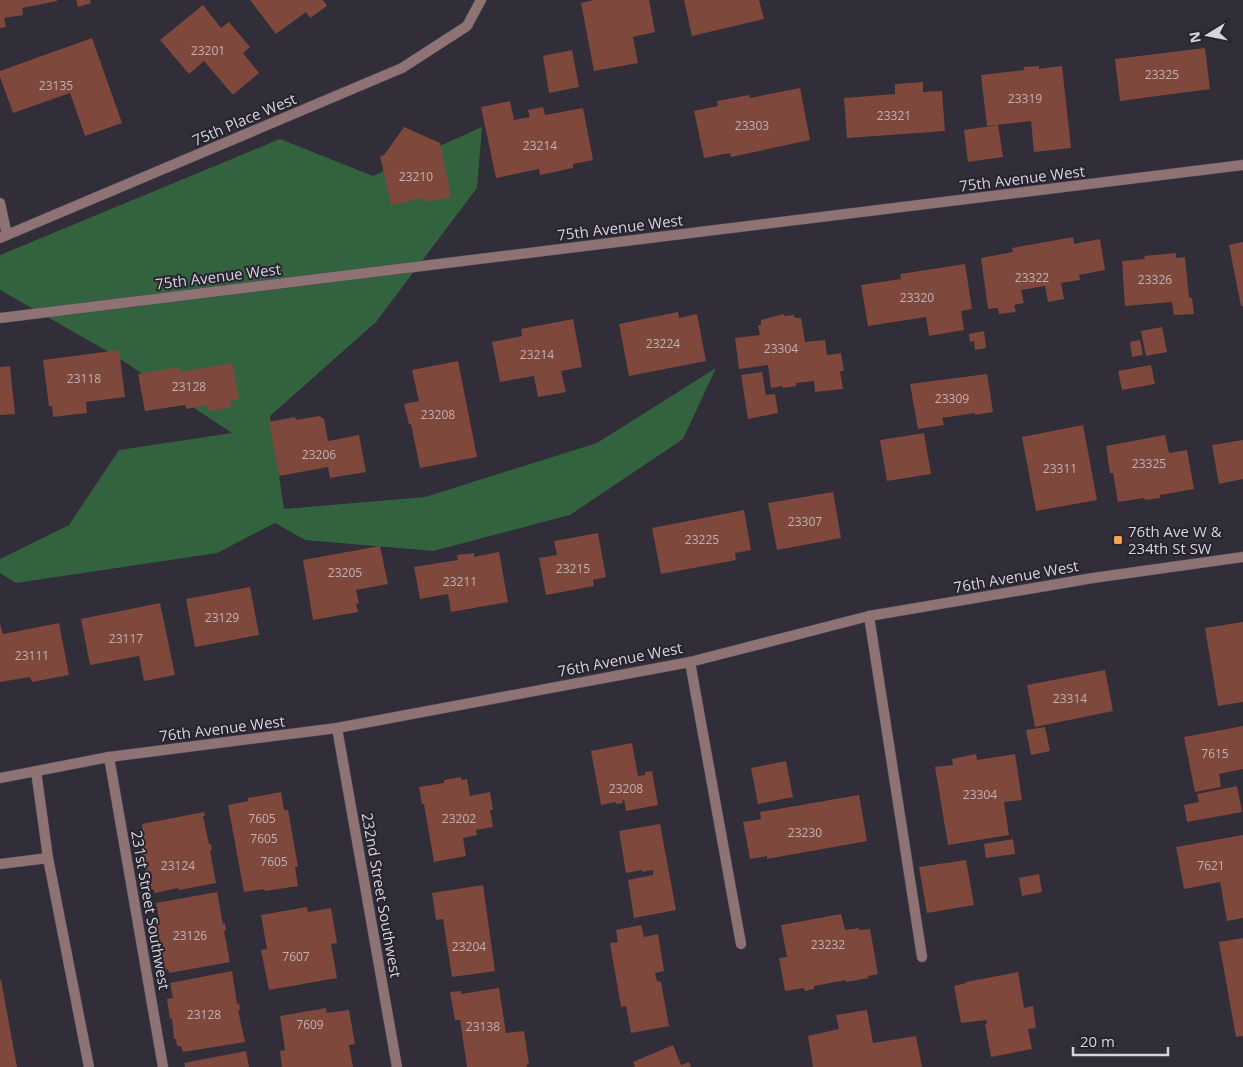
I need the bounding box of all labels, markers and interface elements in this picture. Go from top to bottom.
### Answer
north arrow [1183,10,1233,60]
text: N [1184,30,1205,45]
house number: 23201 [191,42,225,59]
house number: 23325 [1145,66,1179,83]
house number: 23135 [39,77,73,94]
street label: 75th Place West [189,88,299,150]
house number: 23319 [1008,90,1042,107]
house number: 23321 [877,107,911,124]
house number: 23303 [735,117,769,134]
house number: 23214 [523,137,557,154]
street label: 75th Avenue West [958,160,1086,196]
house number: 23210 [399,168,433,185]
street label: 75th Avenue West [556,209,684,245]
street label: 75th Avenue West [154,258,282,294]
house number: 23322 [1015,269,1049,286]
house number: 23326 [1138,271,1172,288]
house number: 23320 [900,289,934,306]
house number: 23224 [646,335,680,352]
house number: 23304 [764,340,798,357]
house number: 23214 [520,346,554,363]
house number: 23118 [67,370,101,387]
house number: 23128 [172,378,206,395]
house number: 23309 [935,390,969,407]
house number: 23208 [421,406,455,423]
house number: 23206 [302,446,336,463]
house number: 23325 [1132,455,1166,472]
house number: 23311 [1043,460,1077,477]
house number: 23307 [788,513,822,530]
place label: 76th Ave W & 234th St SW [1128,521,1222,558]
house number: 23225 [685,531,719,548]
marker: 76th Ave W & 234th St SW [1112,534,1124,546]
street label: 76th Avenue West [952,555,1080,597]
house number: 23215 [556,560,590,577]
house number: 23205 [328,564,362,581]
house number: 23211 [443,573,477,590]
house number: 23129 [205,609,239,626]
house number: 23117 [109,630,143,647]
street label: 76th Avenue West [556,637,684,681]
house number: 23111 [15,647,49,664]
house number: 23314 [1053,690,1087,707]
street label: 76th Avenue West [158,710,286,746]
house number: 7615 [1201,745,1229,762]
house number: 23208 [609,780,643,797]
house number: 23304 [963,786,997,803]
house number: 7605 [248,810,276,827]
house number: 23202 [442,810,476,827]
street label: 232nd Street Southwest [358,811,406,979]
house number: 23230 [788,824,822,841]
street label: 231st Street Southwest [127,829,175,991]
house number: 7605 [250,830,278,847]
house number: 7605 [260,853,288,870]
house number: 23124 [161,857,195,874]
house number: 7621 [1197,857,1225,874]
house number: 23126 [173,927,207,944]
house number: 23232 [811,936,845,953]
house number: 23204 [452,938,486,955]
house number: 7607 [282,948,310,965]
house number: 23128 [187,1006,221,1023]
house number: 7609 [296,1016,324,1033]
house number: 23138 [466,1018,500,1035]
scale bar [1073,1024,1168,1056]
text: 20 m [1080,1031,1115,1051]

